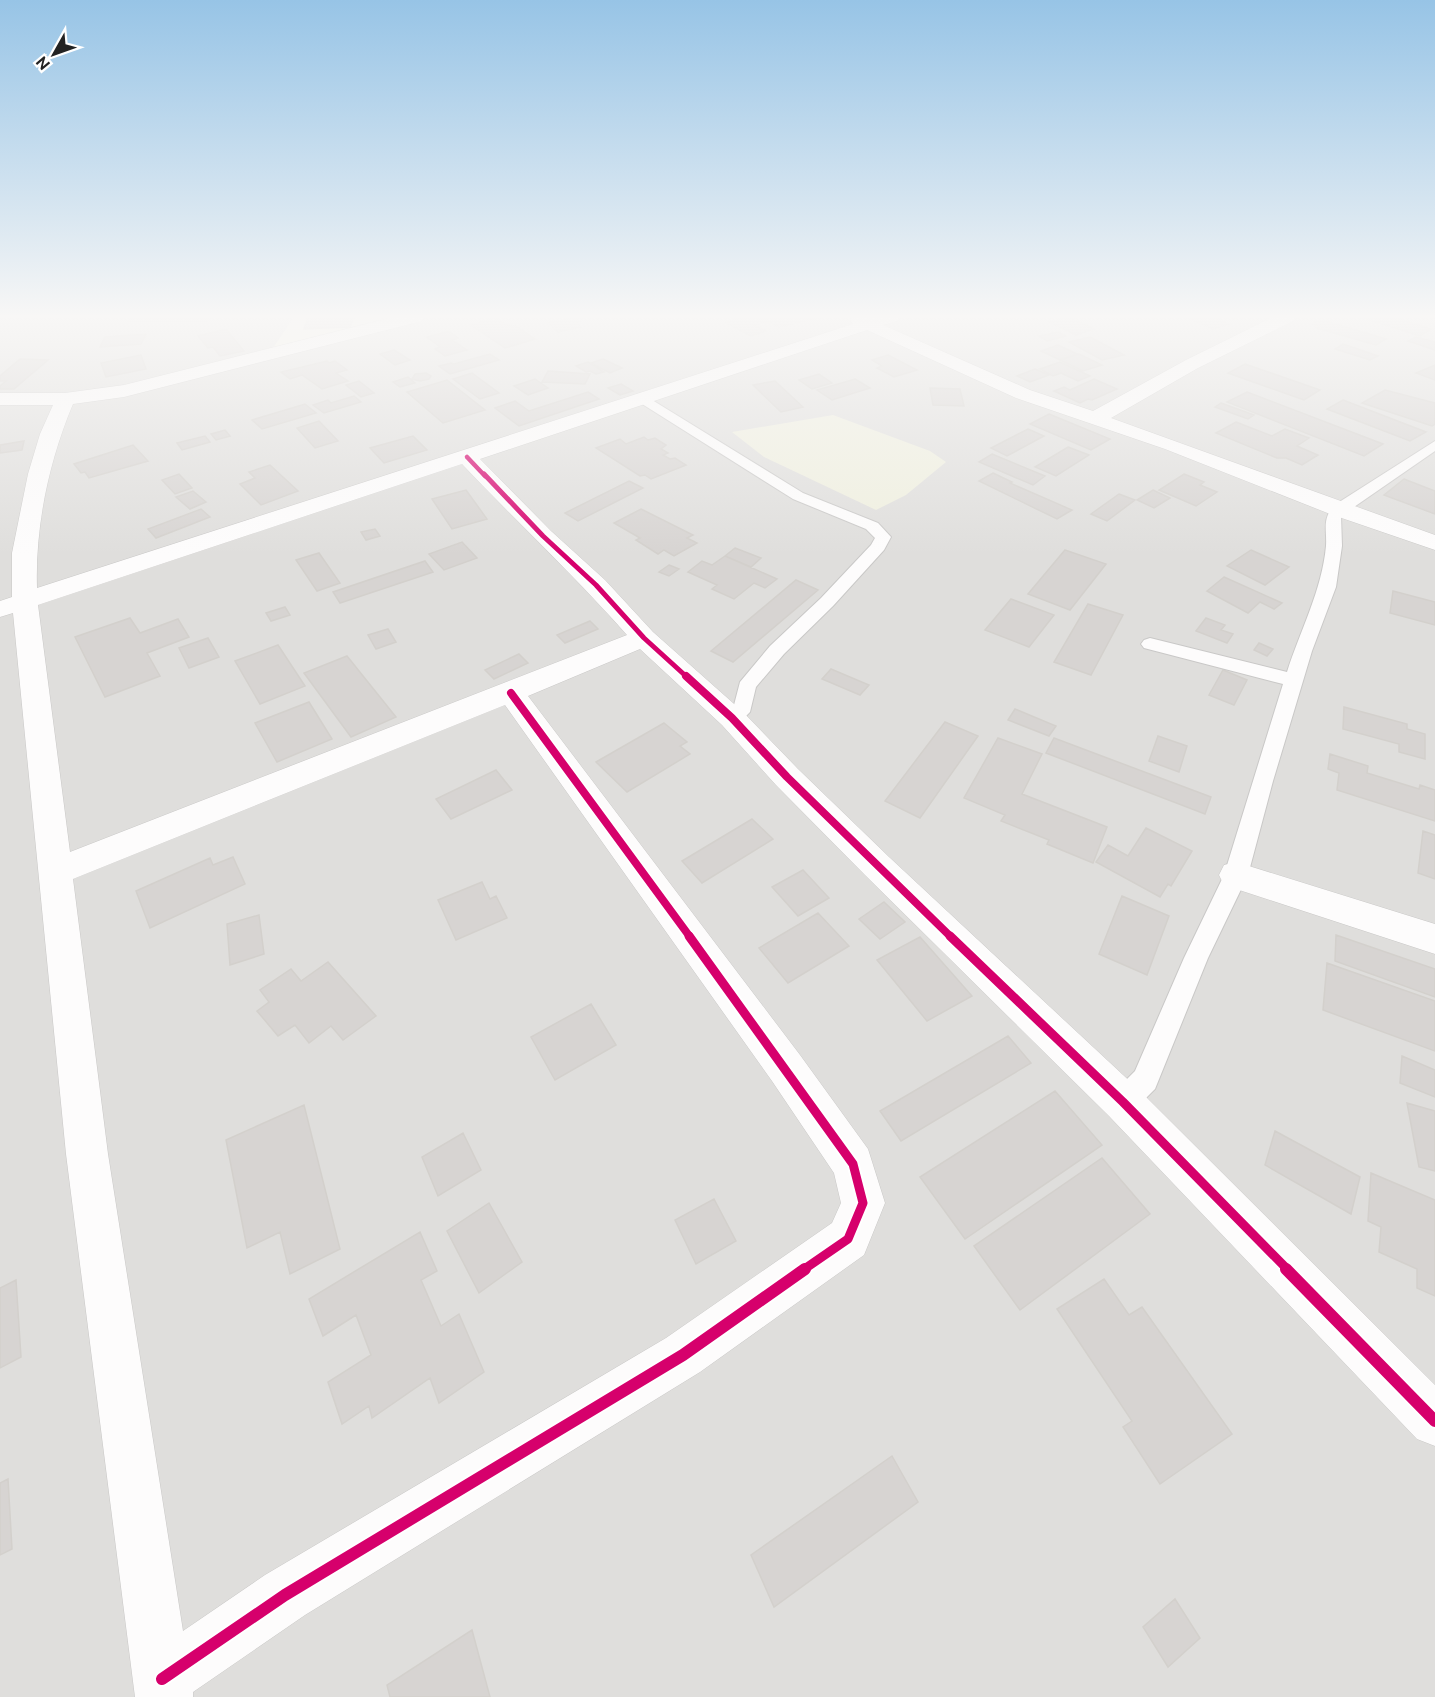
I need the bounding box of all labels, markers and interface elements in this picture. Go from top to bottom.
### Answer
north arrow [24,24,84,84]
text: N [32,53,53,74]

